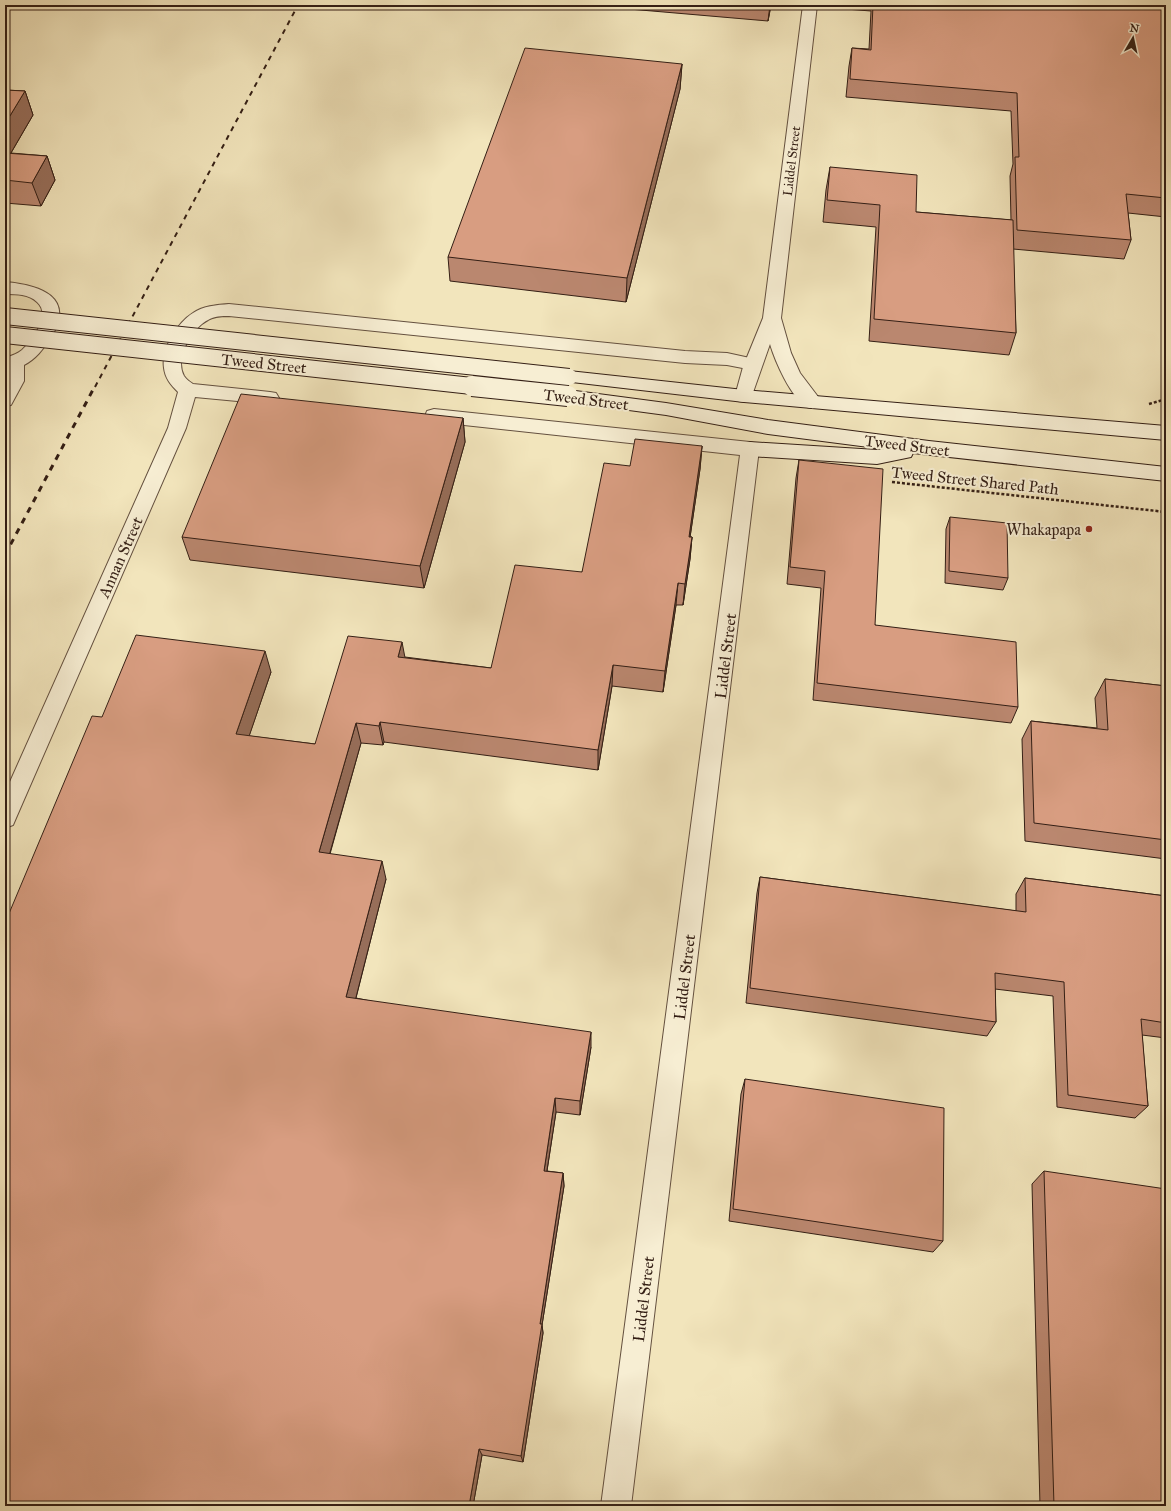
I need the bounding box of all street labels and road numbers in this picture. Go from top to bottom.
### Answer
street label: Liddel Street [780,125,804,197]
street label: Tweed Street [220,350,308,377]
street label: Tweed Street [542,385,630,414]
street label: Tweed Street [863,431,951,460]
street label: Tweed Street Shared Path [890,462,1060,499]
street label: Annan Street [94,513,147,602]
street label: Liddel Street [711,612,740,700]
street label: Liddel Street [670,933,699,1021]
street label: Liddel Street [629,1255,658,1343]

